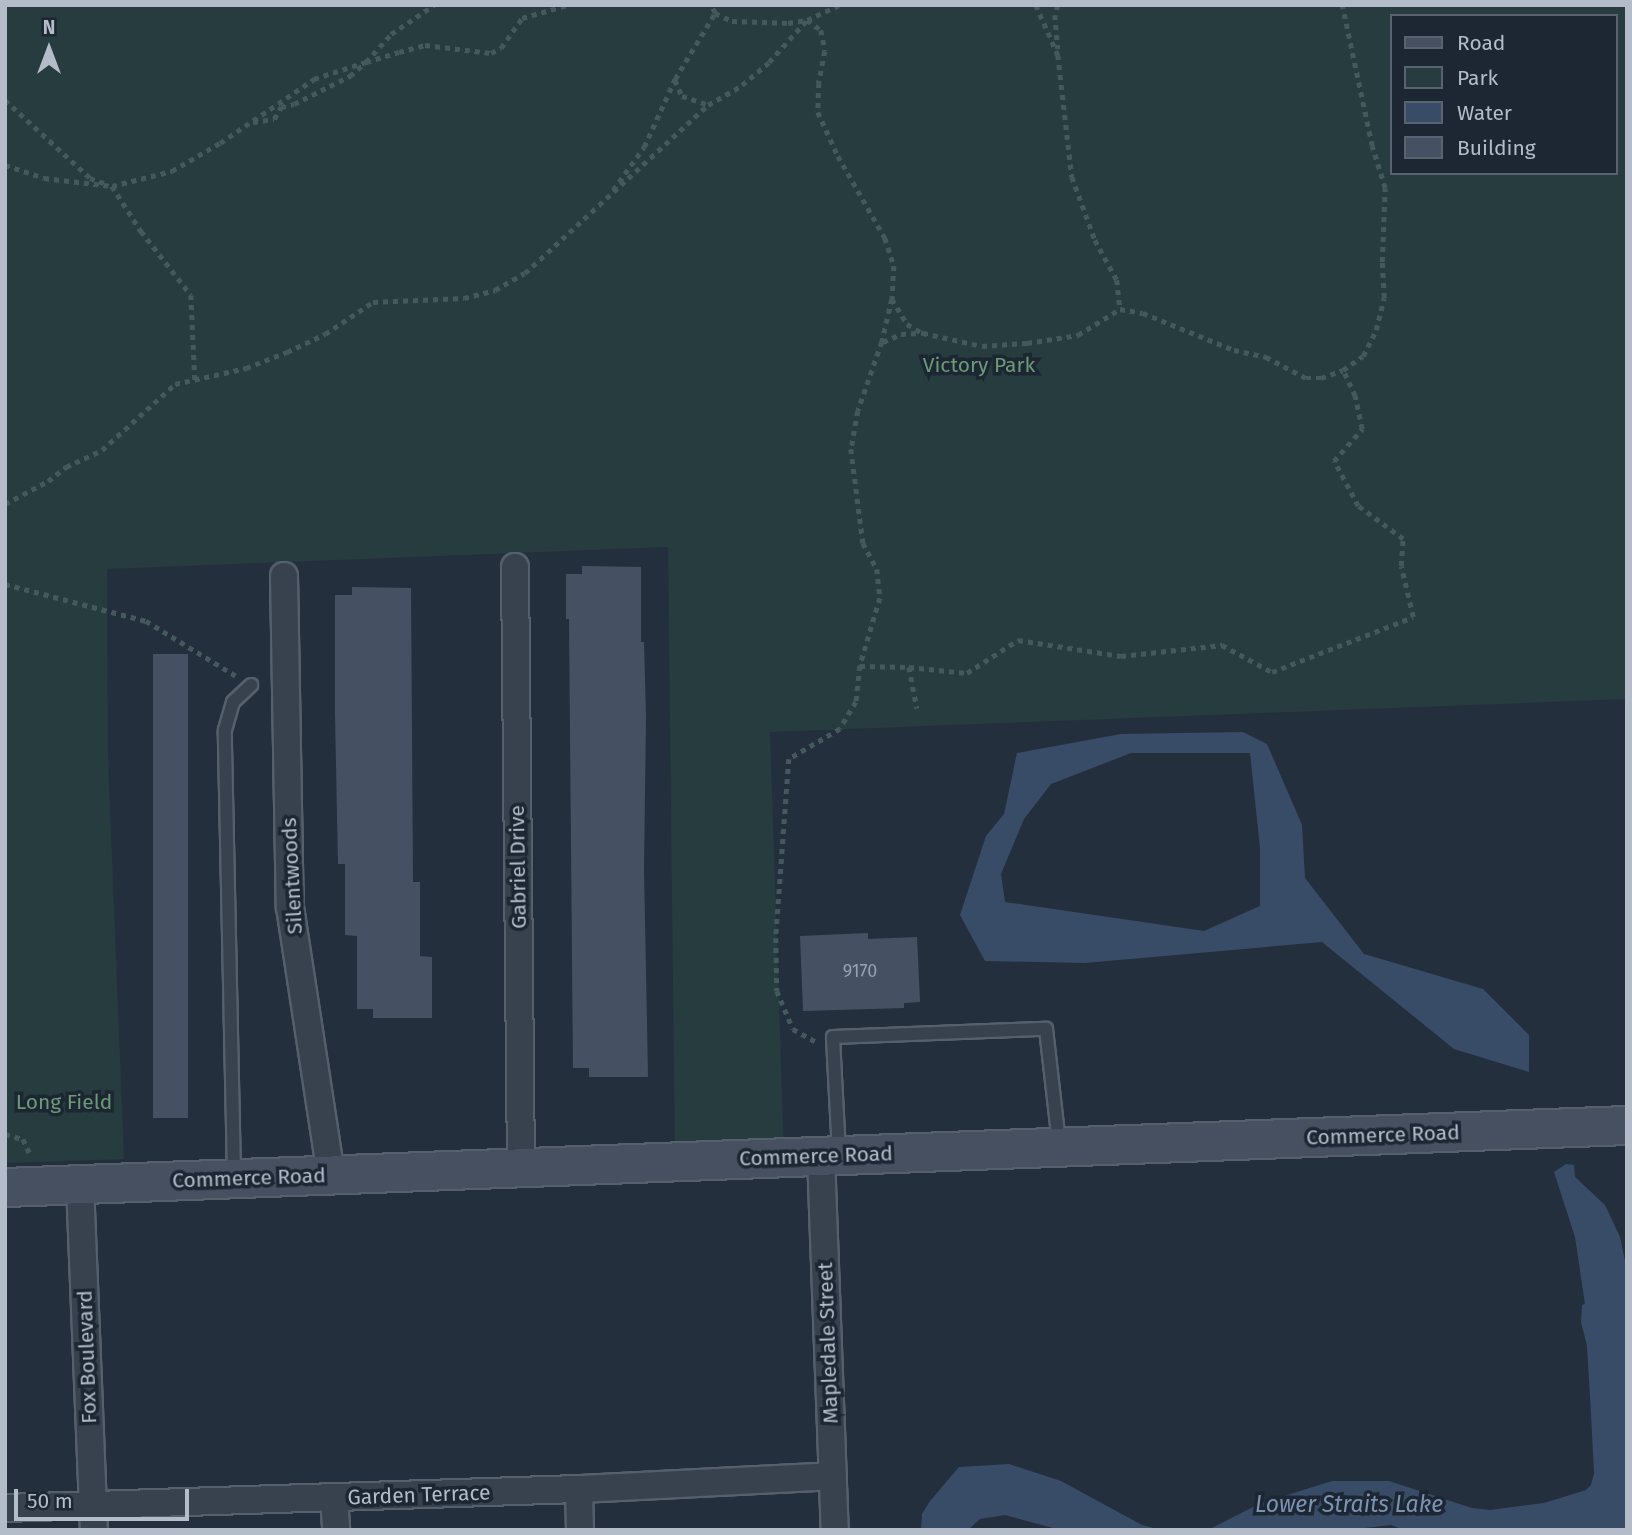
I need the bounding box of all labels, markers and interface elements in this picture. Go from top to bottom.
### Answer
north arrow [14,14,84,84]
legend [1390,14,1618,175]
text: N [43,16,55,39]
text: Road [1457,30,1505,56]
text: Park [1457,65,1498,91]
text: Water [1457,100,1512,126]
text: Building [1457,135,1536,161]
park label: Victory Park [923,352,1035,378]
street label: Gabriel Drive [504,805,532,929]
street label: Silentwoods [276,817,308,935]
house number: 9170 [843,960,877,982]
park label: Long Field [16,1089,112,1115]
street label: Commerce Road [1306,1120,1460,1150]
street label: Commerce Road [739,1141,893,1171]
street label: Commerce Road [172,1163,326,1193]
street label: Mapledale Street [813,1262,843,1424]
street label: Fox Boulevard [72,1290,102,1424]
scale bar [18,1476,192,1520]
street label: Garden Terrace [347,1480,491,1510]
text: 50 m [27,1488,73,1514]
water label: Lower Straits Lake [1255,1490,1443,1518]

